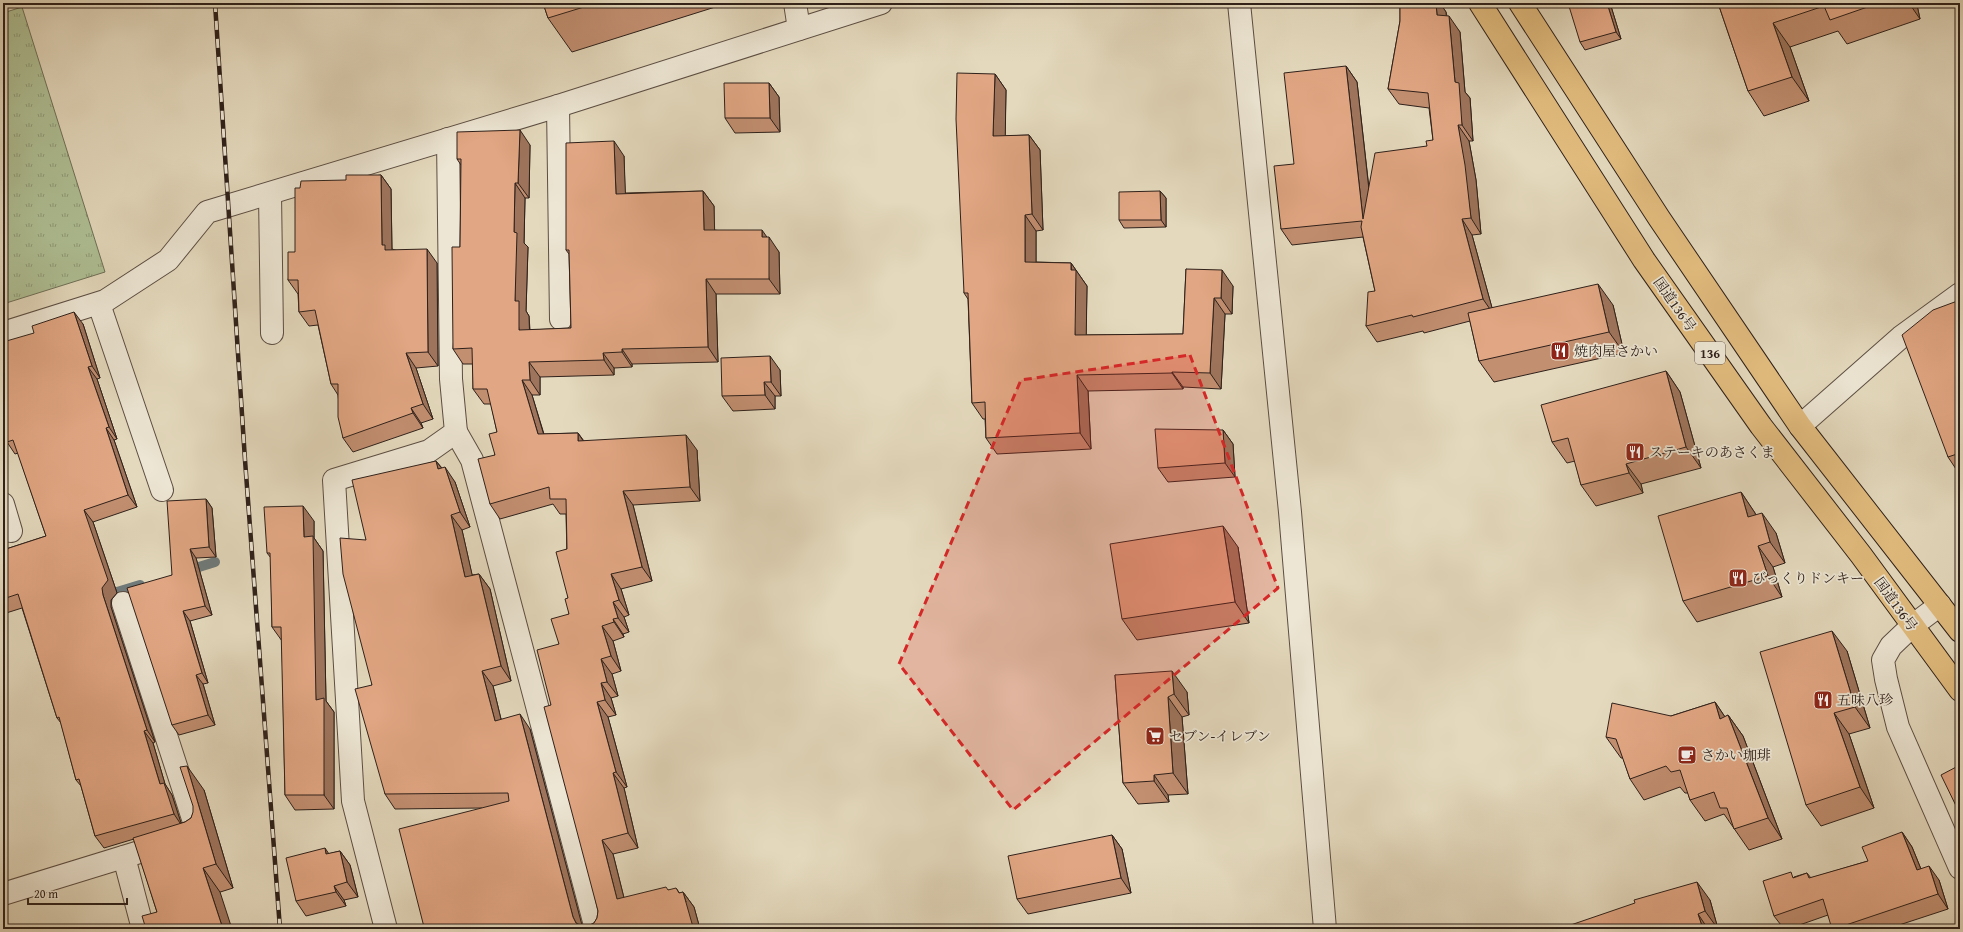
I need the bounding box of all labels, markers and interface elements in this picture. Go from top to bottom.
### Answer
street label: 国道136号 [1649,273,1701,335]
restaurant icon: 焼肉屋さかい [1549,340,1571,362]
place label: 焼肉屋さかい [1574,341,1658,361]
road number: 136 [1695,342,1725,364]
restaurant icon: ステーキのあさくま [1624,441,1646,463]
place label: ステーキのあさくま [1649,442,1775,462]
restaurant icon: びっくりドンキー [1727,567,1749,589]
place label: びっくりドンキー [1752,568,1864,588]
street label: 国道136号 [1870,573,1922,635]
restaurant icon: 五味八珍 [1812,689,1834,711]
place label: 五味八珍 [1837,690,1893,710]
supermarket icon: セブン-イレブン [1144,725,1166,747]
place label: セブン-イレブン [1169,726,1271,746]
cafe icon: さかい珈琲 [1676,744,1698,766]
place label: さかい珈琲 [1701,745,1771,765]
scale bar [28,880,127,906]
text: 20 m [34,885,58,902]

